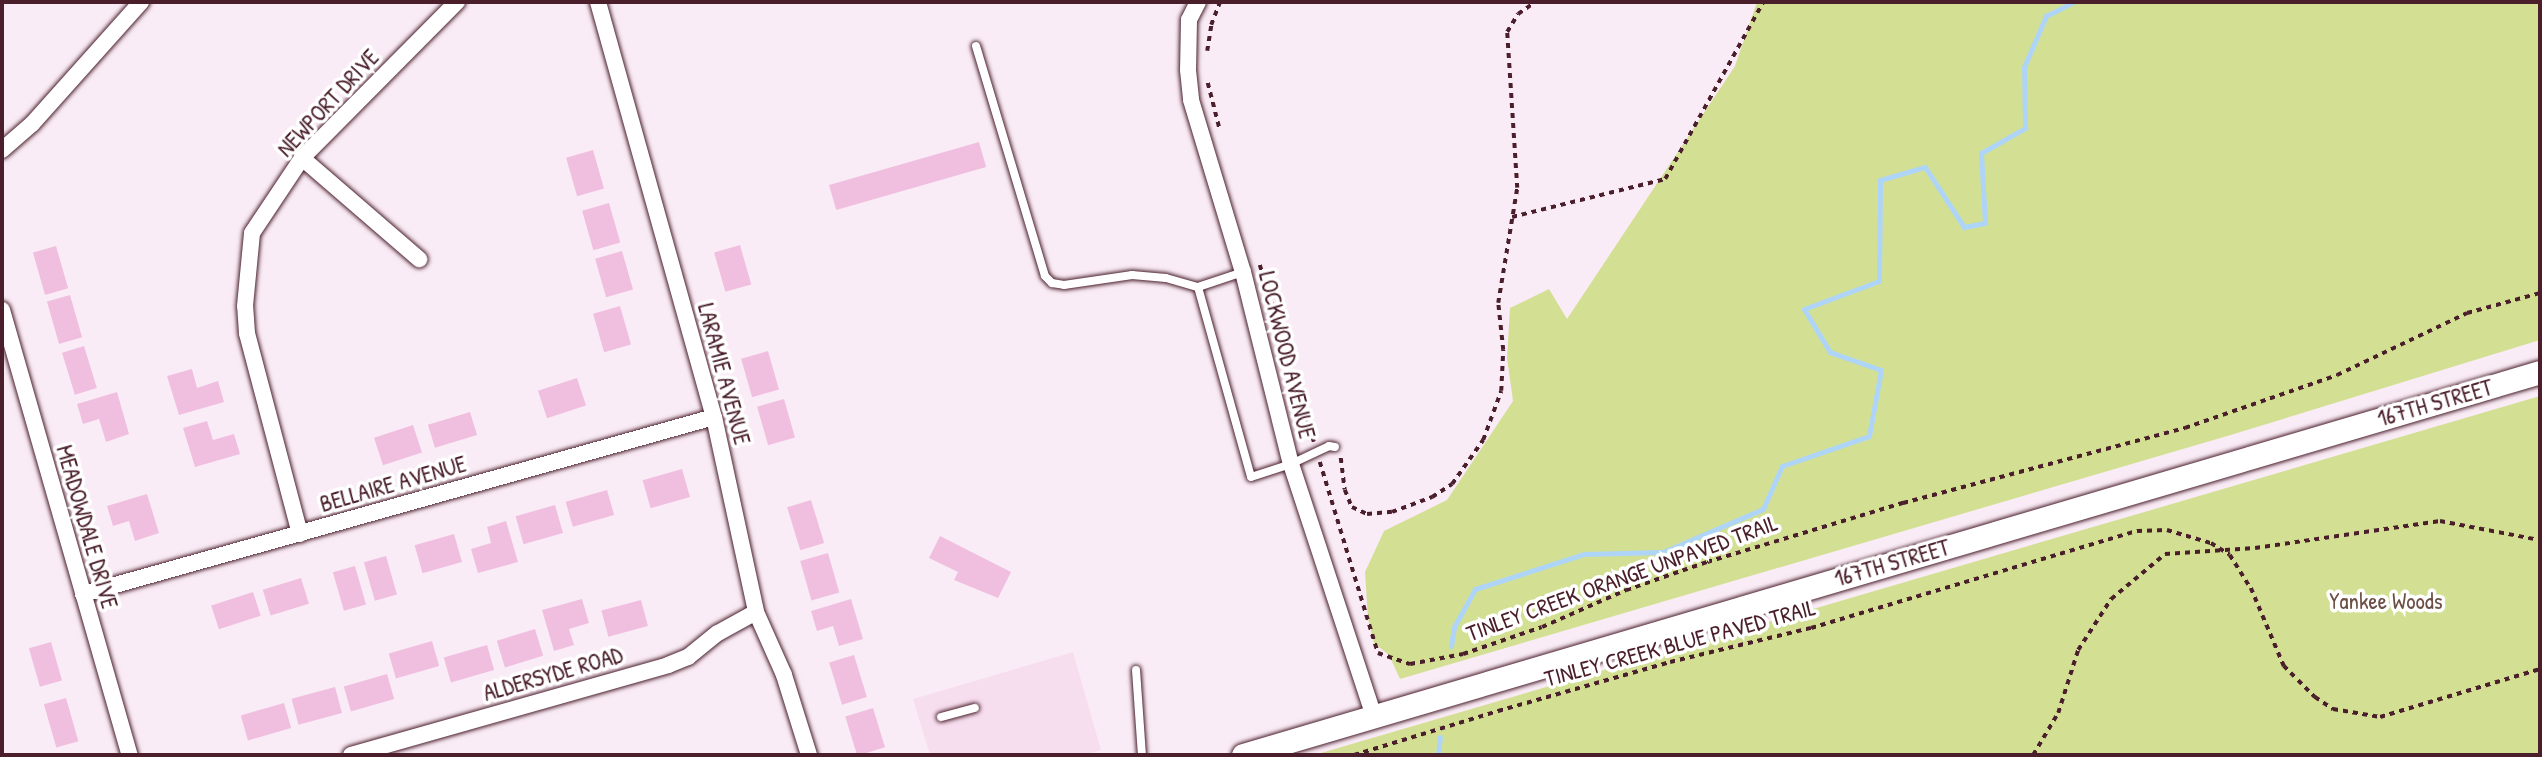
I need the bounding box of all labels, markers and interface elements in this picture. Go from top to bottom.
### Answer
street label: NEWPORT DRIVE [271,44,385,162]
street label: LOCKWOOD AVENUE [1253,269,1321,441]
street label: LARAMIE AVENUE [692,300,756,448]
street label: 167TH STREET [2374,373,2496,433]
street label: MEADOWDALE DRIVE [50,442,124,612]
street label: BELLAIRE AVENUE [317,450,469,518]
street label: TINLEY CREEK ORANGE UNPAVED TRAIL [1463,509,1781,647]
street label: 167TH STREET [1831,533,1953,593]
park label: Yankee Woods [2329,587,2443,615]
street label: TINLEY CREEK BLUE PAVED TRAIL [1541,593,1819,693]
street label: ALDERSYDE ROAD [480,641,626,707]

